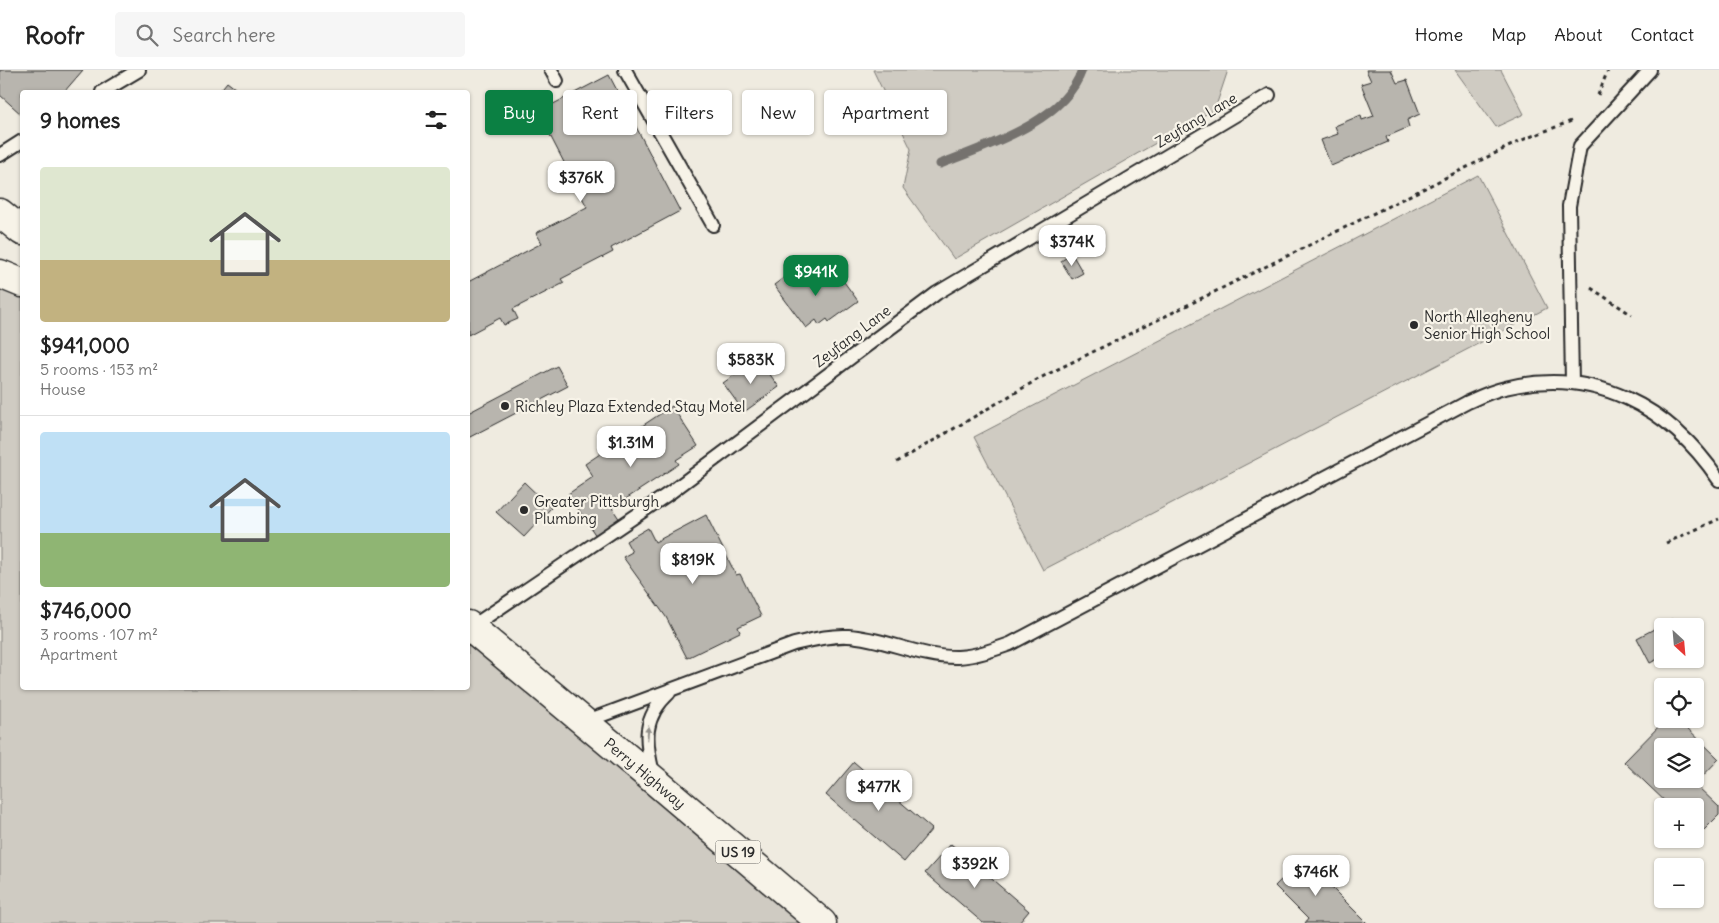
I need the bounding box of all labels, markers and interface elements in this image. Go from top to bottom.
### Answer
search box [115,12,465,57]
text: Roofr [25,20,85,50]
icon: search [133,21,161,49]
text: Search here [173,23,276,47]
text: Home [1415,23,1463,46]
text: Map [1491,23,1526,46]
text: About [1554,23,1602,46]
text: Contact [1630,23,1694,46]
street label: Zeyfang Lane [1152,88,1240,152]
chip: Buy [485,90,553,135]
chip: Rent [563,90,637,135]
chip: Filters [647,90,732,135]
chip: New [742,90,814,135]
chip: Apartment [824,90,947,135]
icon: filters [422,106,450,134]
text: 9 homes [40,107,120,134]
pin: $376K [546,160,616,203]
text: $376K [559,167,603,187]
icon: home [200,199,290,289]
pin: $374K [1037,224,1107,267]
text: $374K [1050,231,1094,251]
pin: $941K [781,254,851,297]
text: $941K [794,261,838,281]
street label: Zeyfang Lane [810,301,894,371]
place label: North Allegheny Senior High School [1424,307,1550,343]
marker: North Allegheny Senior High School [1408,319,1420,331]
text: $941,000 [40,332,130,359]
pin: $583K [716,342,786,385]
text: $583K [728,349,774,369]
text: 5 rooms · 153 m² [40,359,158,379]
text: House [40,379,86,399]
place label: Richley Plaza Extended Stay Motel [515,397,745,416]
marker: Richley Plaza Extended Stay Motel [499,400,511,412]
pin: $1.31M [590,426,672,468]
text: $1.31M [608,432,654,452]
icon: home [200,465,290,555]
place label: Greater Pittsburgh Plumbing [534,492,659,528]
marker: Greater Pittsburgh Plumbing [518,504,530,516]
pin: $819K [658,542,728,585]
text: $819K [671,549,715,569]
text: $746,000 [40,597,132,624]
north arrow [1654,618,1704,668]
map controls [1654,618,1704,908]
text: 3 rooms · 107 m² [40,624,158,644]
text: Apartment [40,644,118,664]
button: locate [1654,678,1704,728]
one-way arrow [644,725,652,741]
street label: Perry Highway [601,733,690,813]
button: layers [1654,738,1704,788]
pin: $477K [844,770,914,812]
text: $477K [857,776,901,796]
button: + [1654,798,1704,848]
road number: US 19 [716,840,760,864]
pin: $392K [940,846,1010,889]
text: $392K [952,853,998,873]
pin: $746K [1281,854,1351,897]
button: − [1654,858,1704,908]
text: $746K [1294,861,1338,881]

